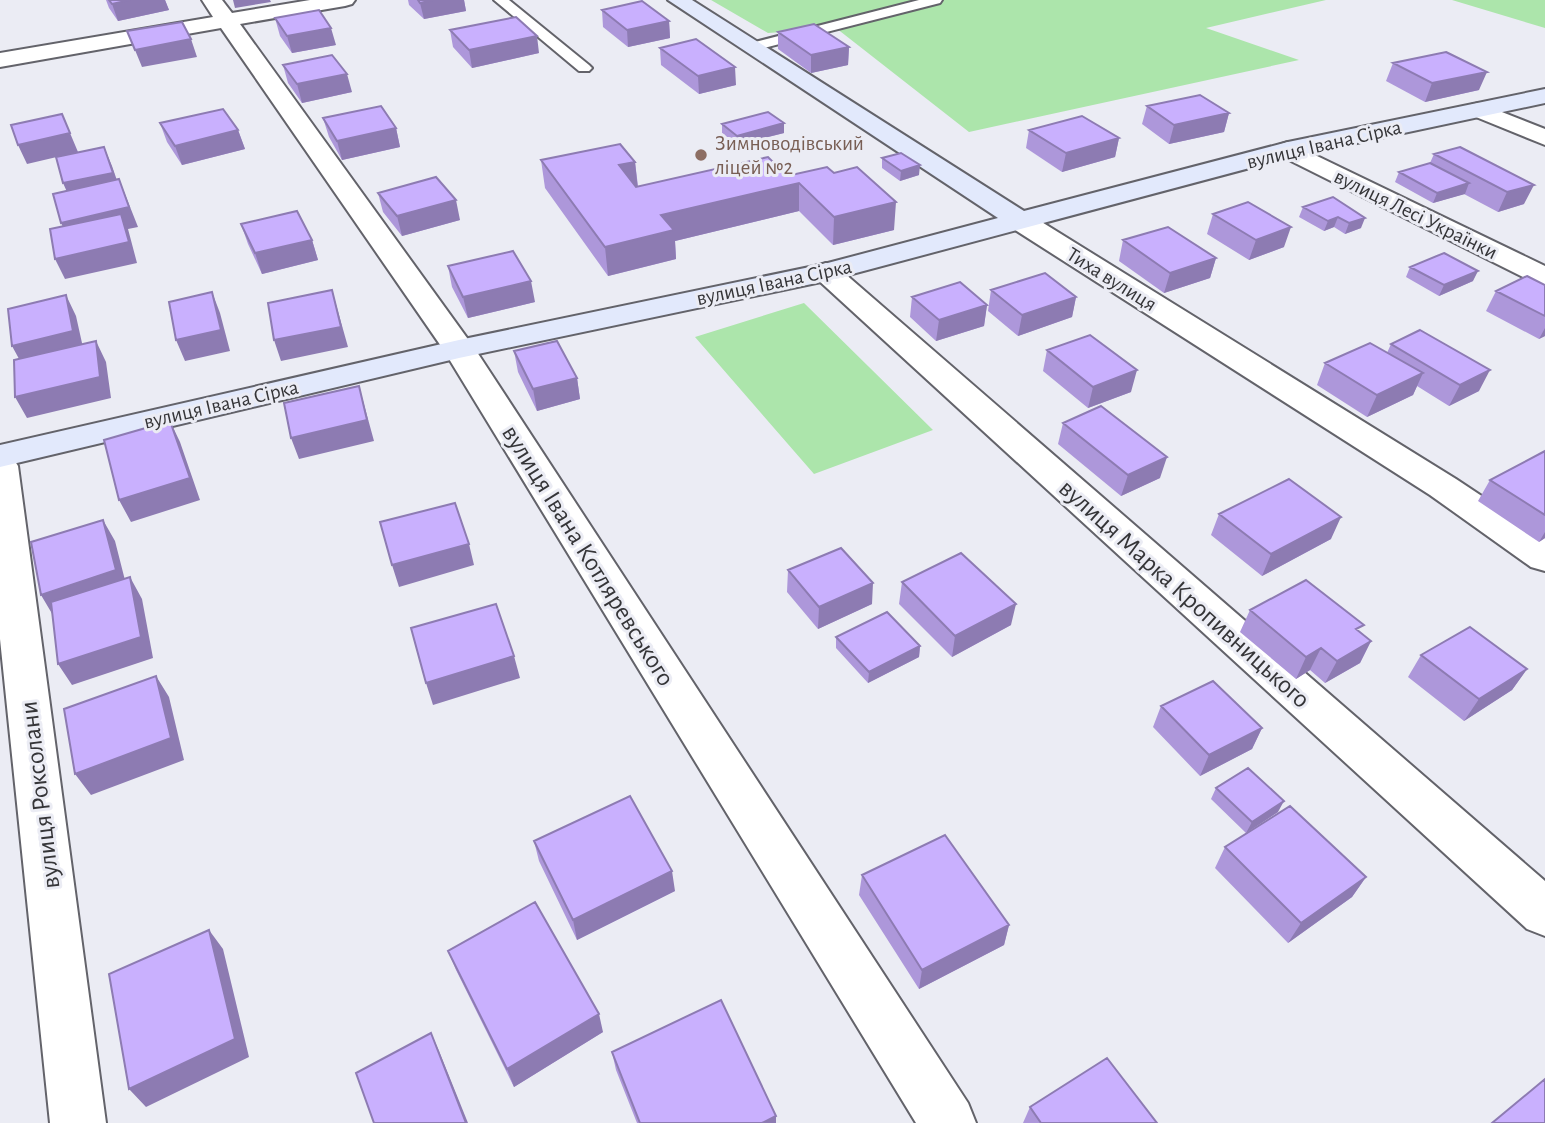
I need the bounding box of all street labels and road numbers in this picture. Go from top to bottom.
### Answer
street label: вулиця Івана Сірка [1245,116,1404,173]
street label: вулиця Лесі Українки [1331,166,1501,263]
street label: Тиха вулиця [1063,244,1160,315]
street label: вулиця Івана Сірка [694,256,854,309]
street label: вулиця Івана Сірка [142,376,301,433]
street label: вулиця Івана Котляревського [497,421,679,691]
street label: вулиця Марка Кропивницького [1054,475,1315,713]
street label: вулиця Роксолани [16,700,64,890]

